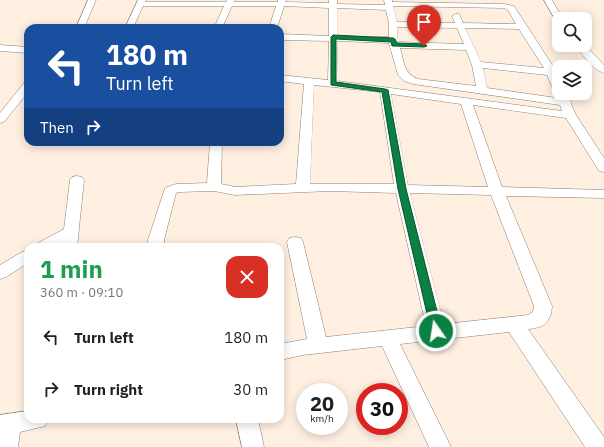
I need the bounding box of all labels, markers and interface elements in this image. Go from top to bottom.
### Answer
pin [407,5,441,46]
icon: arrive [413,11,435,33]
map controls [552,12,592,100]
button: search [552,12,592,52]
text: 180 m [106,36,188,73]
icon: left [40,40,92,92]
button: layers [552,60,592,100]
text: Turn left [106,72,174,95]
icon: right [82,116,104,138]
text: Then [40,118,74,137]
text: 1 min [40,253,103,285]
button: close [226,256,268,298]
text: 360 m · 09:10 [40,284,123,301]
position arrow [415,310,457,352]
icon: left [40,326,62,348]
text: Turn left [74,328,134,347]
text: 180 m [224,328,268,347]
icon: right [40,378,62,400]
text: Turn right [74,380,143,399]
text: 30 m [233,380,268,399]
speed limit sign: 30 [356,383,408,435]
text: 20 [310,390,334,417]
text: km/h [310,412,334,425]

